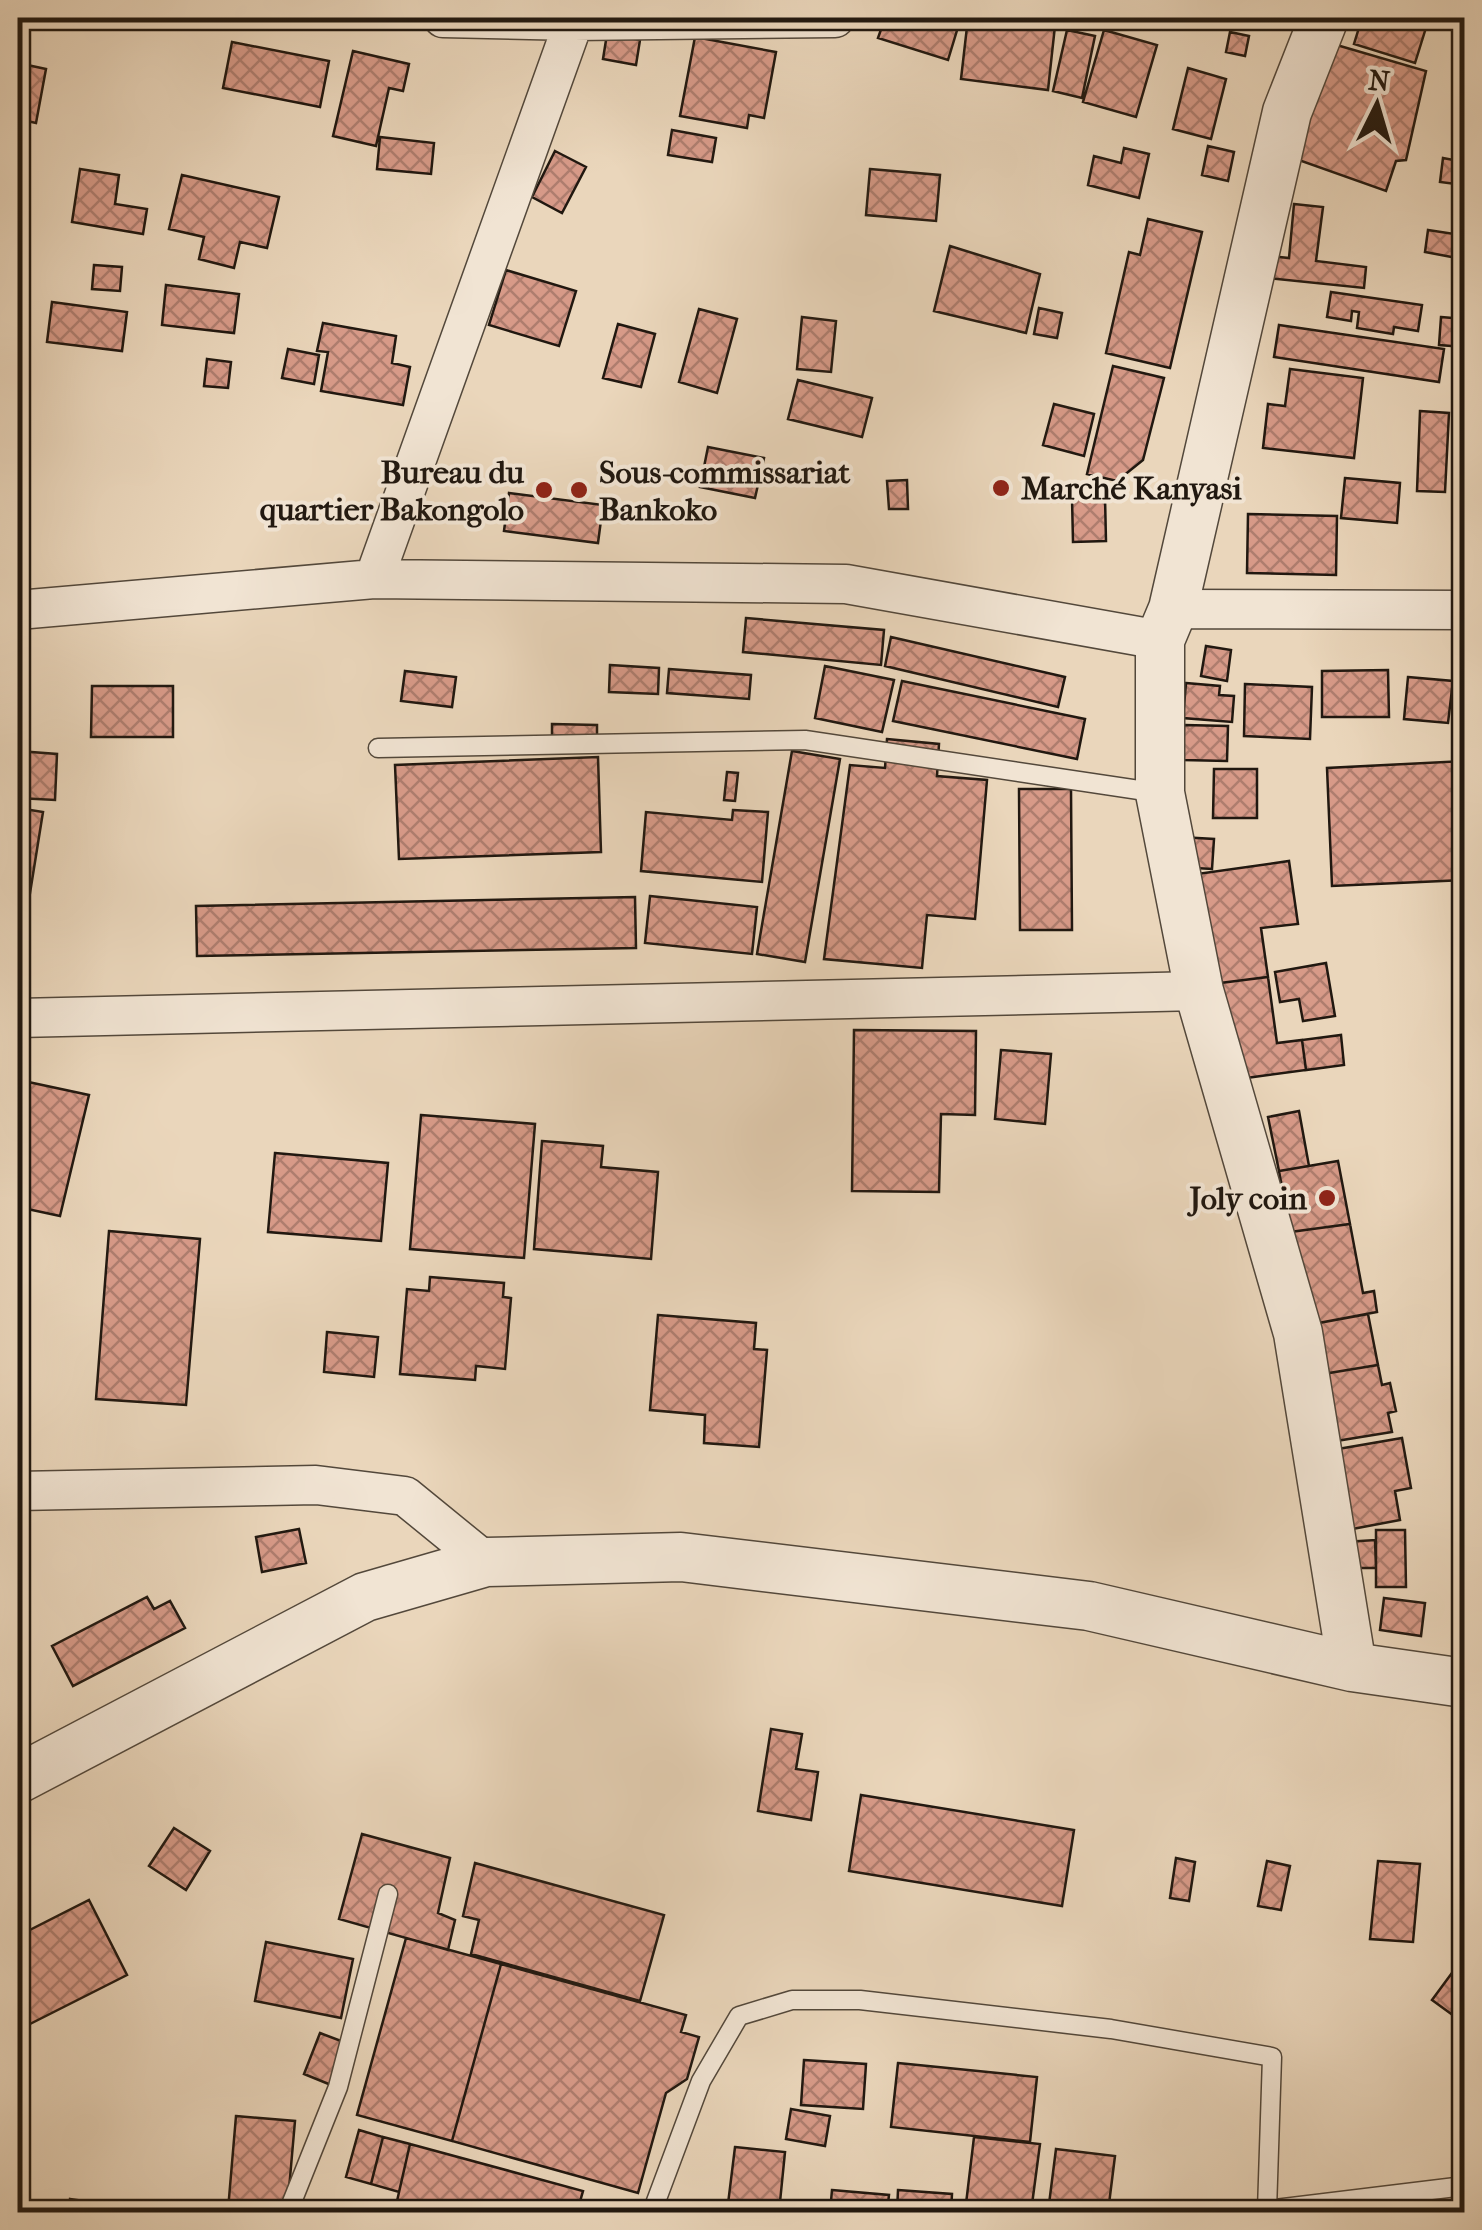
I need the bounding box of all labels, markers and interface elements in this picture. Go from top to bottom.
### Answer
north arrow [1327,55,1427,155]
text: N [1367,63,1392,98]
place label: Bureau du quartier Bakongolo [260,454,525,528]
place label: Sous-commissariat Bankoko [599,454,851,528]
place label: Marché Kanyasi [1021,470,1242,507]
marker: Marché Kanyasi [990,477,1012,499]
marker: Bureau du quartier Bakongolo [533,479,555,501]
marker: Sous-commissariat Bankoko [568,479,590,501]
place label: Joly coin [1186,1180,1307,1217]
marker: Joly coin [1316,1187,1338,1209]

